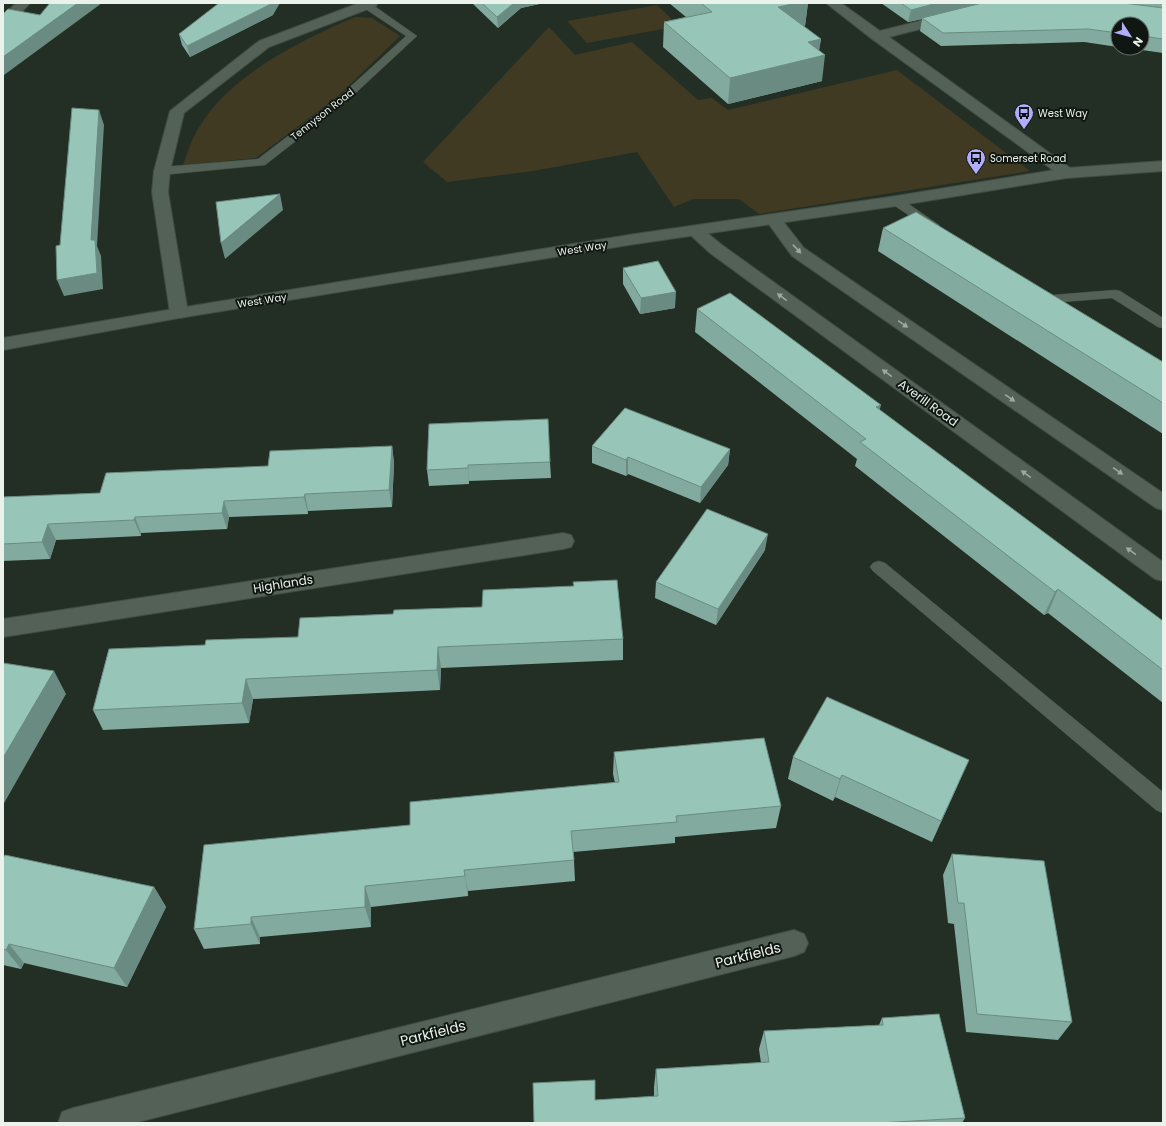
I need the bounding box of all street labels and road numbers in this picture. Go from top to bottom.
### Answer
street label: Tennyson Road [287,85,357,144]
street label: West Way [556,237,608,260]
street label: West Way [236,289,288,312]
street label: Averill Road [895,375,962,430]
street label: Highlands [252,570,314,597]
street label: Parkfields [713,937,783,973]
street label: Parkfields [398,1015,468,1051]

